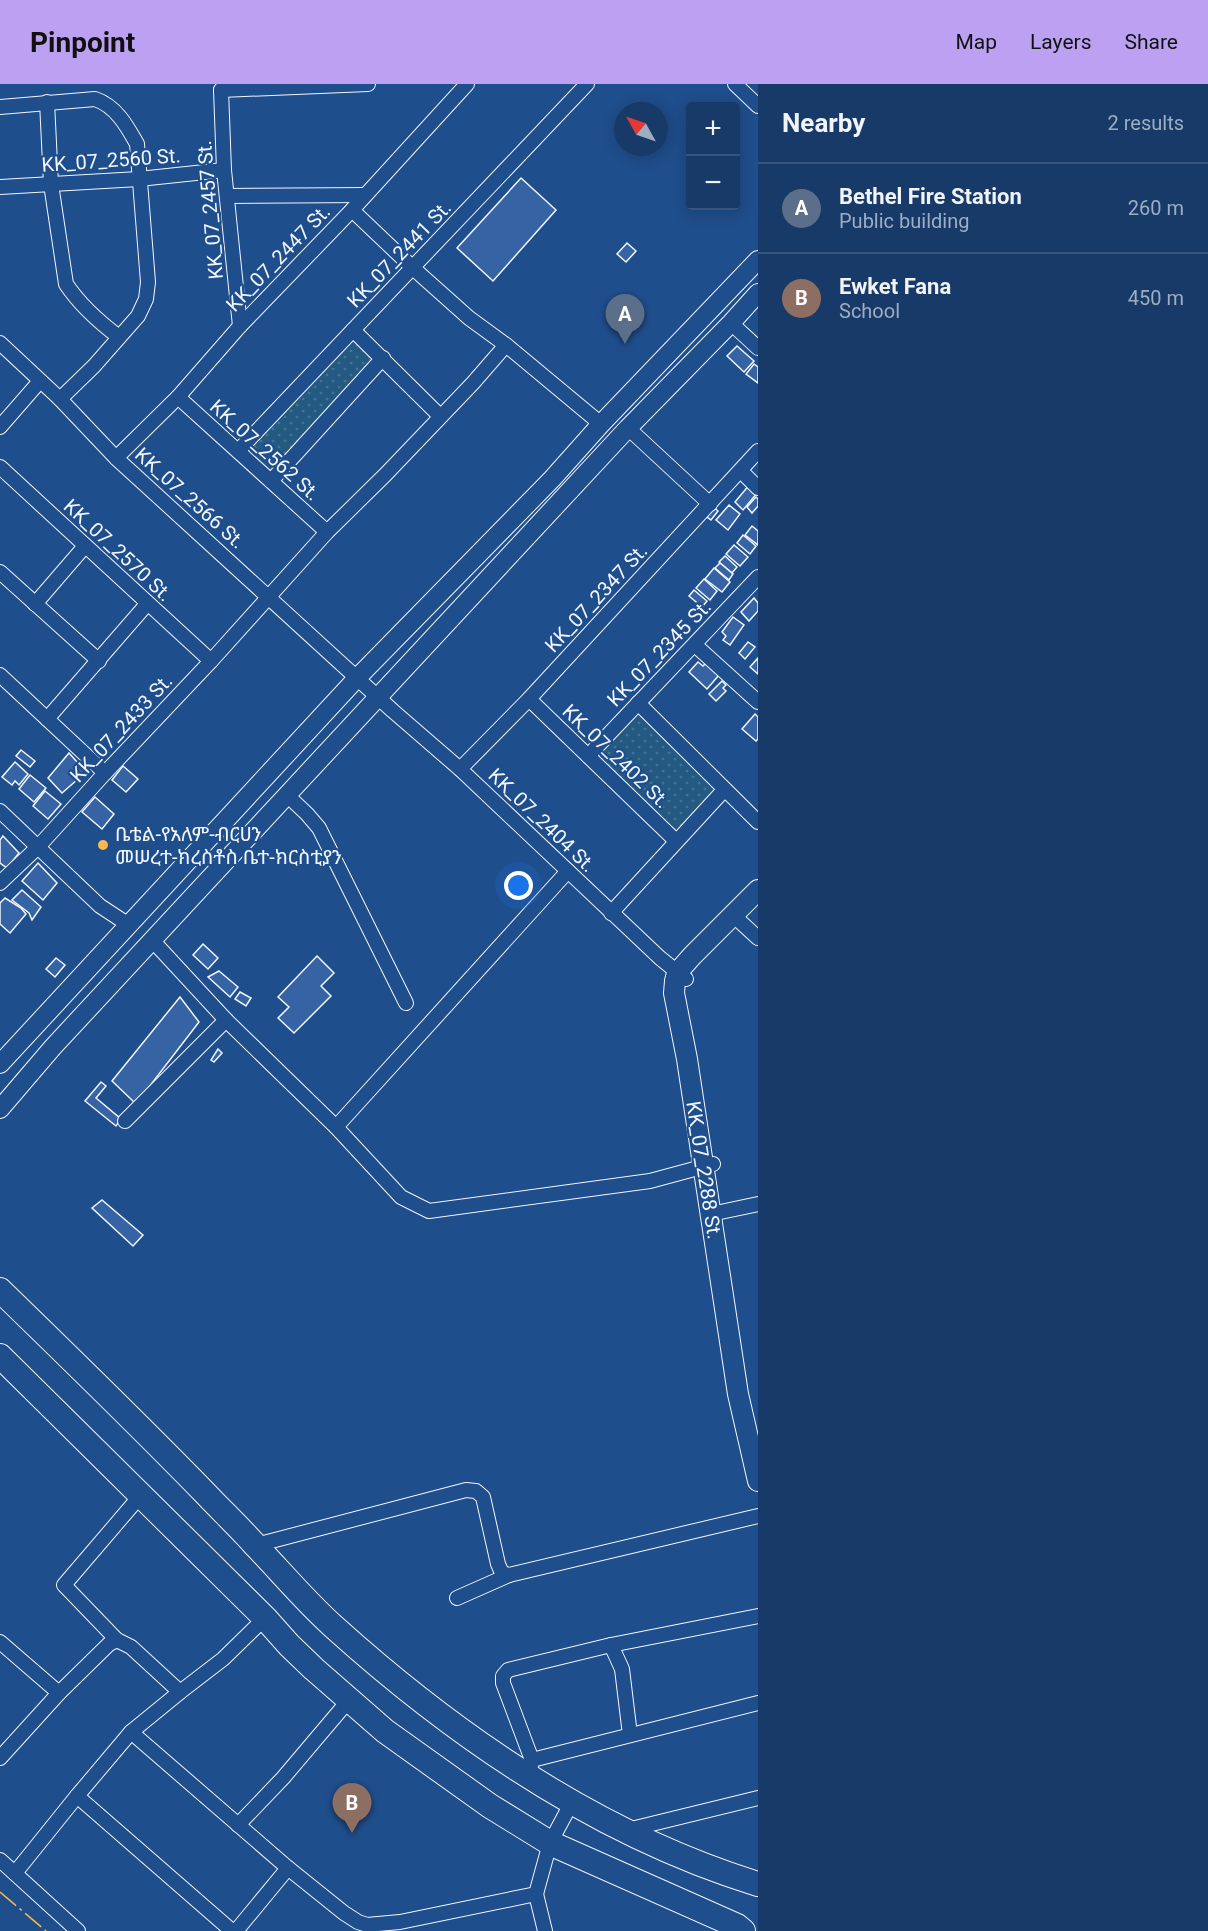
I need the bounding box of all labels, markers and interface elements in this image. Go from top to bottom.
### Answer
text: Pinpoint [30,26,135,59]
text: Map [955,30,997,54]
text: Layers [1030,30,1091,54]
text: Share [1124,30,1178,54]
north arrow [614,102,668,156]
map controls [686,102,740,210]
button: + [686,102,740,156]
text: Nearby [782,108,865,138]
text: 2 results [1108,111,1184,135]
street label: KK_07_2457 St. [192,140,228,280]
street label: KK_07_2560 St. [41,143,181,177]
button: − [686,156,740,210]
text: Bethel Fire Station [839,184,1022,209]
street label: KK_07_2441 St. [342,196,456,312]
text: A [795,196,808,220]
text: 260 m [1128,196,1184,220]
street label: KK_07_2447 St. [221,200,335,316]
text: Public building [839,209,969,233]
text: Ewket Fana [839,274,951,299]
text: B [795,286,808,310]
text: 450 m [1128,286,1184,310]
pin: A [606,294,644,344]
text: School [839,299,900,323]
street label: KK_07_2562 St. [205,394,325,506]
street label: KK_07_2566 St. [130,442,250,554]
street label: KK_07_2570 St. [59,494,177,606]
street label: KK_07_2347 St. [540,539,652,657]
street label: KK_07_2345 St. [602,595,716,711]
street label: KK_07_2433 St. [65,669,177,787]
street label: KK_07_2402 St. [558,699,674,813]
street label: KK_07_2404 St. [484,763,600,877]
place label: ቤቴል-የአለም-ብርሀን መሠረተ-ክረስቶስ ቤተ-ክርስቲያን [115,822,342,869]
marker: ቤቴል-የአለም-ብርሀን መሠረተ-ክረስቶስ ቤተ-ክርስቲያን [96,838,110,852]
your location [504,871,533,900]
street label: KK_07_2288 St. [681,1099,727,1241]
pin: B [332,1784,372,1833]

